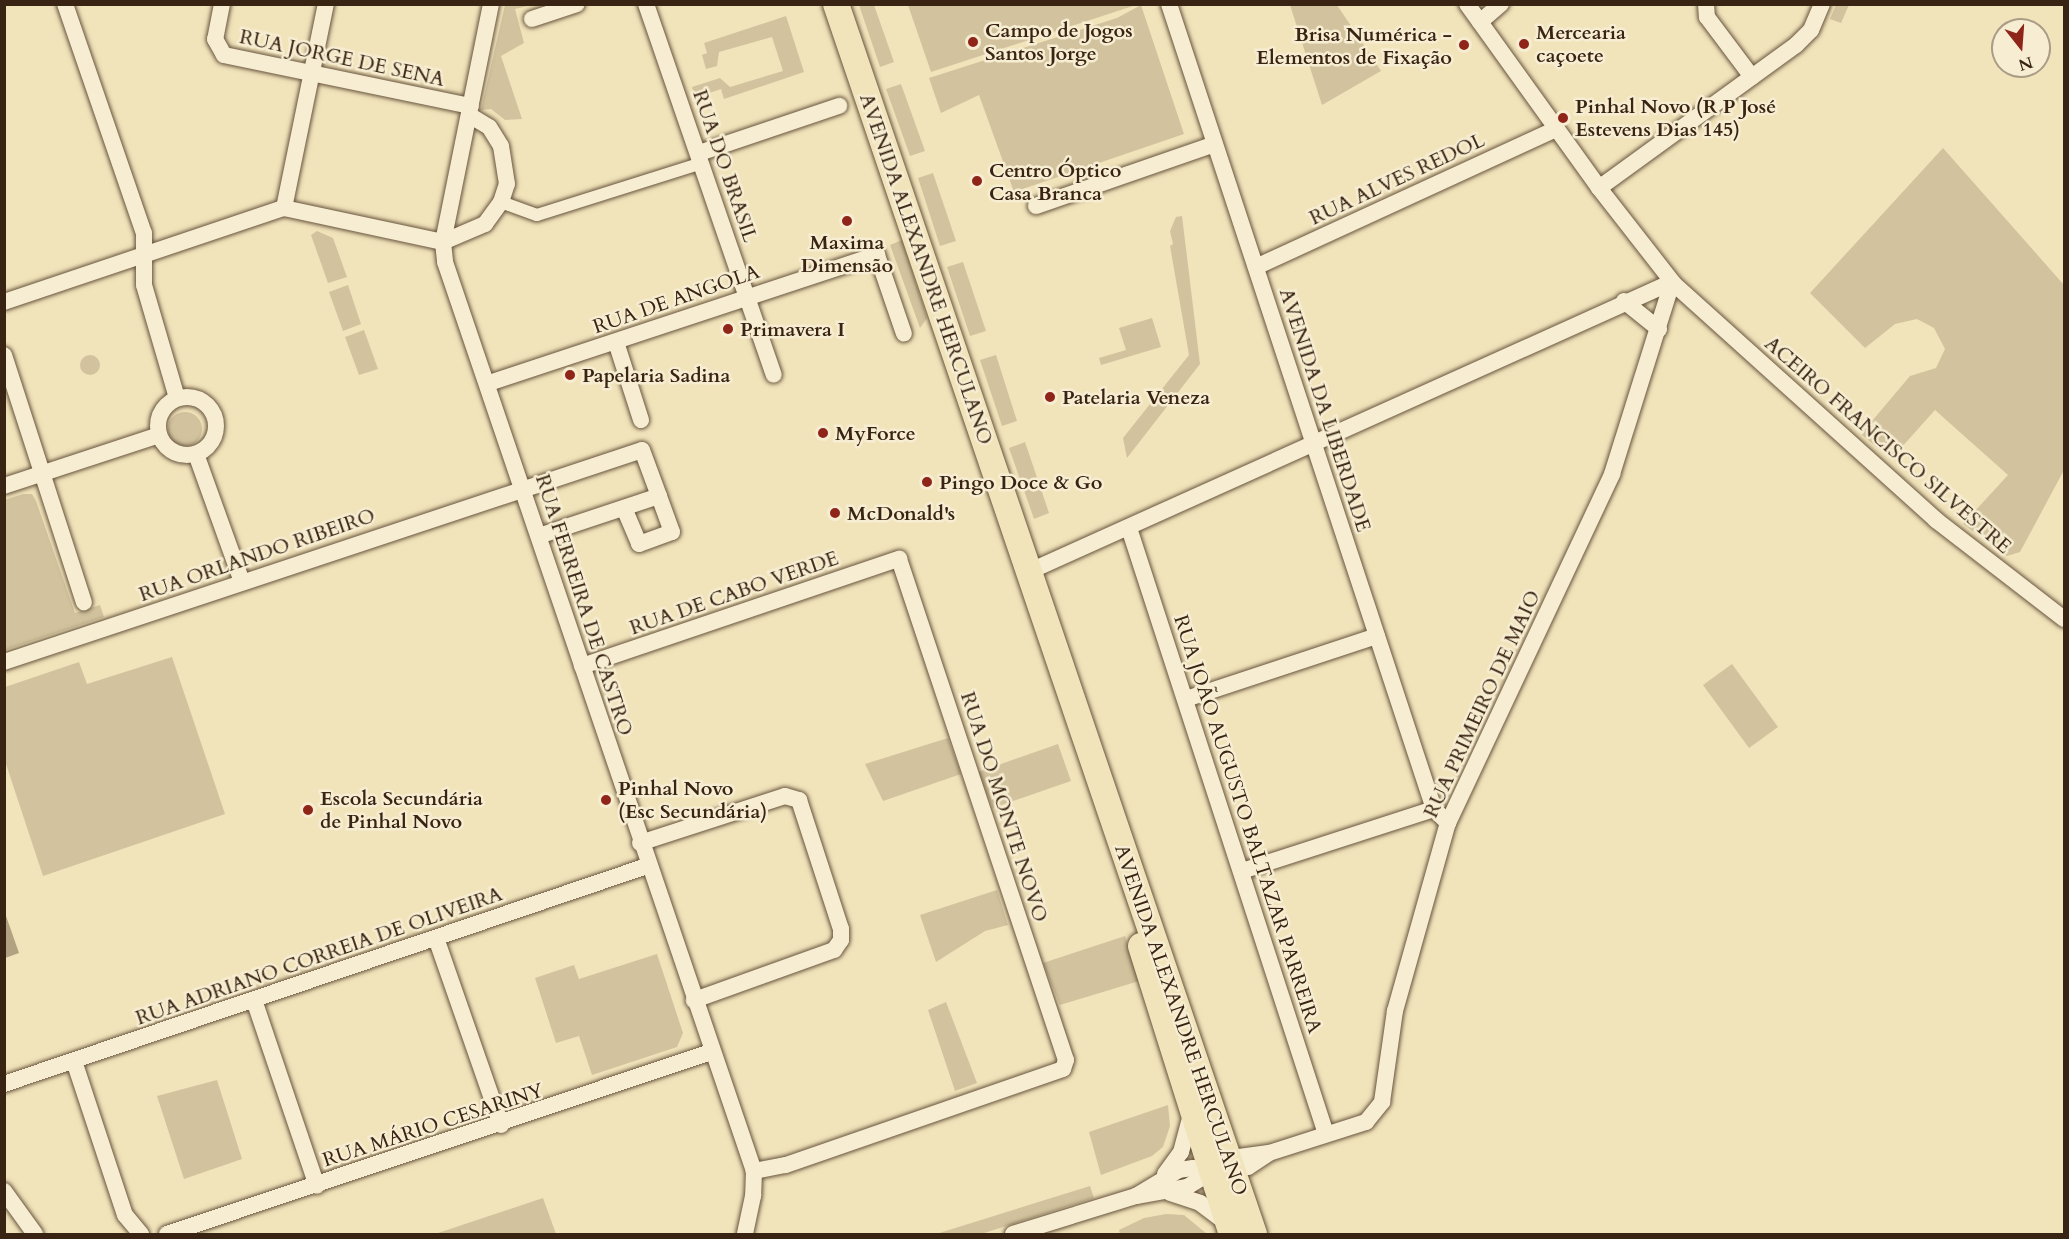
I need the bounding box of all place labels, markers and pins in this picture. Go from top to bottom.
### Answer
place label: Campo de Jogos Santos Jorge [985,19,1133,66]
place label: Mercearia caçoete [1536,20,1626,67]
place label: Brisa Numérica - Elementos de Fixação [1256,22,1452,69]
marker: Campo de Jogos Santos Jorge [966,35,980,49]
marker: Mercearia caçoete [1517,37,1531,51]
marker: Brisa Numérica - Elementos de Fixação [1457,38,1471,52]
place label: Pinhal Novo (R P José Estevens Dias 145) [1575,94,1776,141]
marker: Pinhal Novo (R P José Estevens Dias 145) [1556,111,1570,125]
place label: Centro Óptico Casa Branca [989,158,1121,205]
marker: Centro Óptico Casa Branca [970,174,984,188]
marker: Maxima Dimensão [840,214,854,228]
place label: Maxima Dimensão [801,231,893,278]
place label: Primavera I [740,317,845,341]
marker: Primavera I [721,322,735,336]
place label: Papelaria Sadina [582,363,730,387]
marker: Papelaria Sadina [563,368,577,382]
place label: Patelaria Veneza [1062,385,1210,409]
marker: Patelaria Veneza [1043,390,1057,404]
place label: MyForce [835,421,916,445]
marker: MyForce [816,426,830,440]
place label: Pingo Doce & Go [939,470,1103,494]
marker: Pingo Doce & Go [920,475,934,489]
place label: McDonald's [847,501,955,525]
marker: McDonald's [828,506,842,520]
place label: Pinhal Novo (Esc Secundária) [618,777,767,824]
place label: Escola Secundária de Pinhal Novo [320,786,483,833]
marker: Pinhal Novo (Esc Secundária) [599,793,613,807]
marker: Escola Secundária de Pinhal Novo [301,803,315,817]

